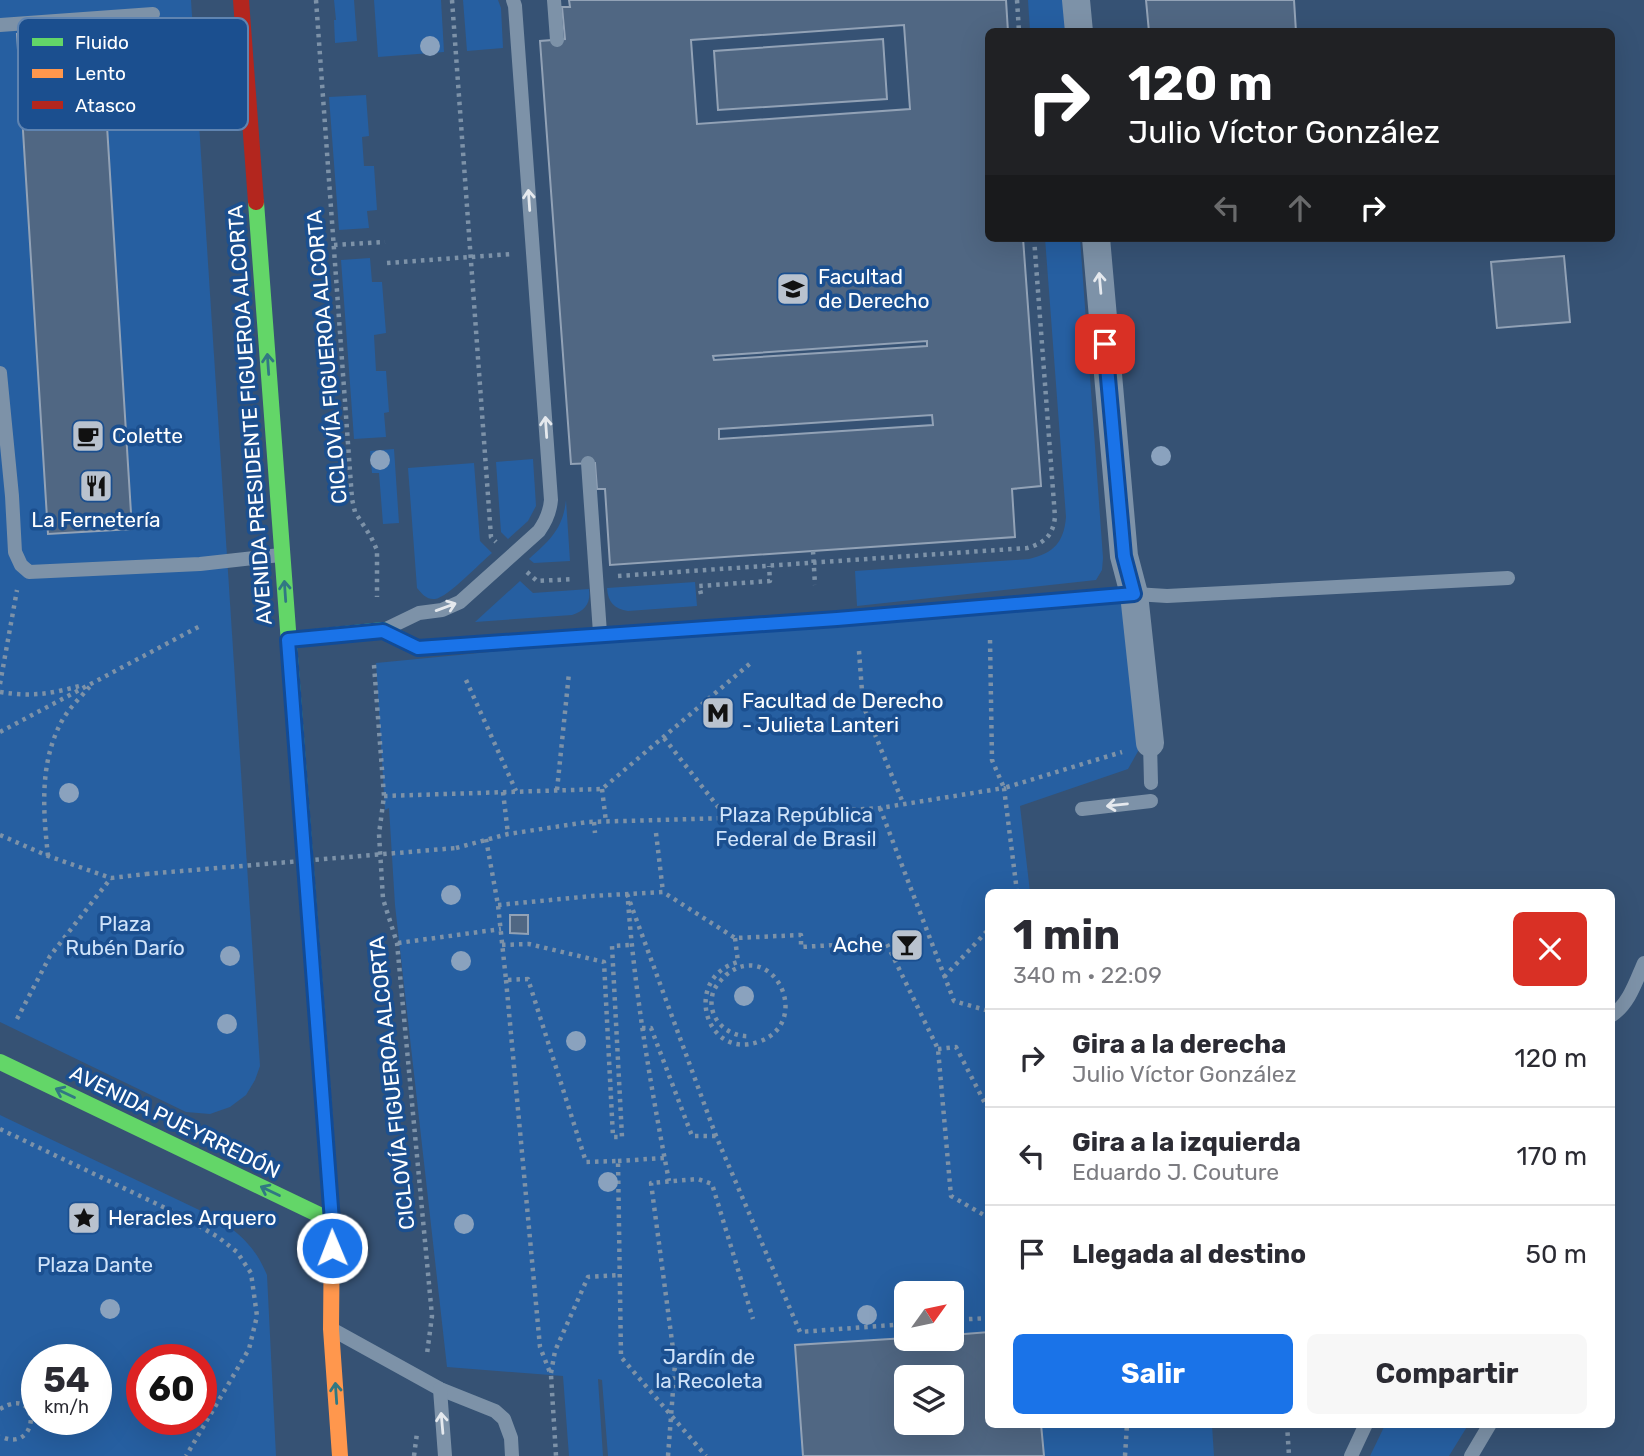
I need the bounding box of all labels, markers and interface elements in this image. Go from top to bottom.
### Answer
legend [18,18,248,130]
text: Fluido [75,31,129,54]
text: 120 m [1128,54,1273,112]
icon: right [1013,56,1104,147]
text: Lento [75,62,126,85]
text: Atasco [75,94,136,117]
text: Julio Víctor González [1128,113,1440,151]
one-way arrow [522,189,535,212]
icon: left [1208,189,1246,227]
icon: ahead [1281,189,1319,227]
icon: right [1354,189,1392,227]
street label: AVENIDA PRESIDENTE FIGUEROA ALCORTA [222,204,277,626]
street label: CICLOVÍA FIGUEROA ALCORTA [301,209,352,505]
place label: Facultad de Derecho [818,264,930,313]
school or university icon: Facultad de Derecho [774,270,812,308]
one-way arrow [1093,273,1106,295]
pin [1075,314,1135,374]
icon: arrive [1086,325,1124,363]
one-way arrow [261,353,274,376]
one-way arrow [539,416,552,439]
cafe icon: Colette [69,417,107,455]
place label: Colette [112,423,183,448]
restaurant icon: La Fernetería [77,467,115,505]
place label: La Fernetería [31,507,161,532]
one-way arrow [278,580,291,603]
one-way arrow [435,600,457,612]
place label: Facultad de Derecho - Julieta Lanteri [742,688,944,737]
metro station icon: Facultad de Derecho - Julieta Lanteri [699,694,737,732]
one-way arrow [1106,799,1128,812]
park label: Plaza República Federal de Brasil [715,802,877,851]
text: 1 min [1013,910,1120,960]
park label: Plaza Rubén Darío [65,911,185,960]
button: close [1513,912,1587,986]
bar icon: Ache [888,926,926,964]
place label: Ache [833,932,883,957]
street label: CICLOVÍA FIGUEROA ALCORTA [364,935,419,1231]
text: 340 m · 22:09 [1013,961,1162,989]
text: Gira a la derecha [1072,1029,1286,1060]
icon: right [1013,1039,1051,1077]
text: 120 m [1515,1043,1587,1074]
street label: AVENIDA PUEYRREDÓN [66,1060,284,1183]
text: Julio Víctor González [1072,1060,1296,1088]
one-way arrow [55,1085,76,1098]
text: Gira a la izquierda [1072,1127,1301,1158]
icon: left [1013,1137,1051,1175]
text: 170 m [1517,1141,1587,1172]
text: Eduardo J. Couture [1072,1158,1279,1186]
one-way arrow [260,1184,281,1198]
place icon: Heracles Arquero [65,1199,103,1237]
place label: Heracles Arquero [108,1205,276,1230]
position arrow [295,1211,369,1285]
icon: arrive [1013,1235,1051,1273]
text: Llegada al destino [1072,1239,1306,1270]
text: 50 m [1526,1239,1587,1270]
park label: Plaza Dante [37,1252,153,1277]
north arrow [894,1281,964,1351]
map controls [894,1281,964,1435]
button: Salir [1013,1334,1293,1414]
button: Compartir [1307,1334,1587,1414]
speed limit sign: 60 [126,1344,217,1435]
park label: Jardín de la Recoleta [655,1344,763,1393]
text: 54 [43,1359,90,1401]
button: layers [894,1365,964,1435]
one-way arrow [329,1382,342,1404]
text: km/h [44,1396,89,1418]
one-way arrow [435,1412,448,1434]

